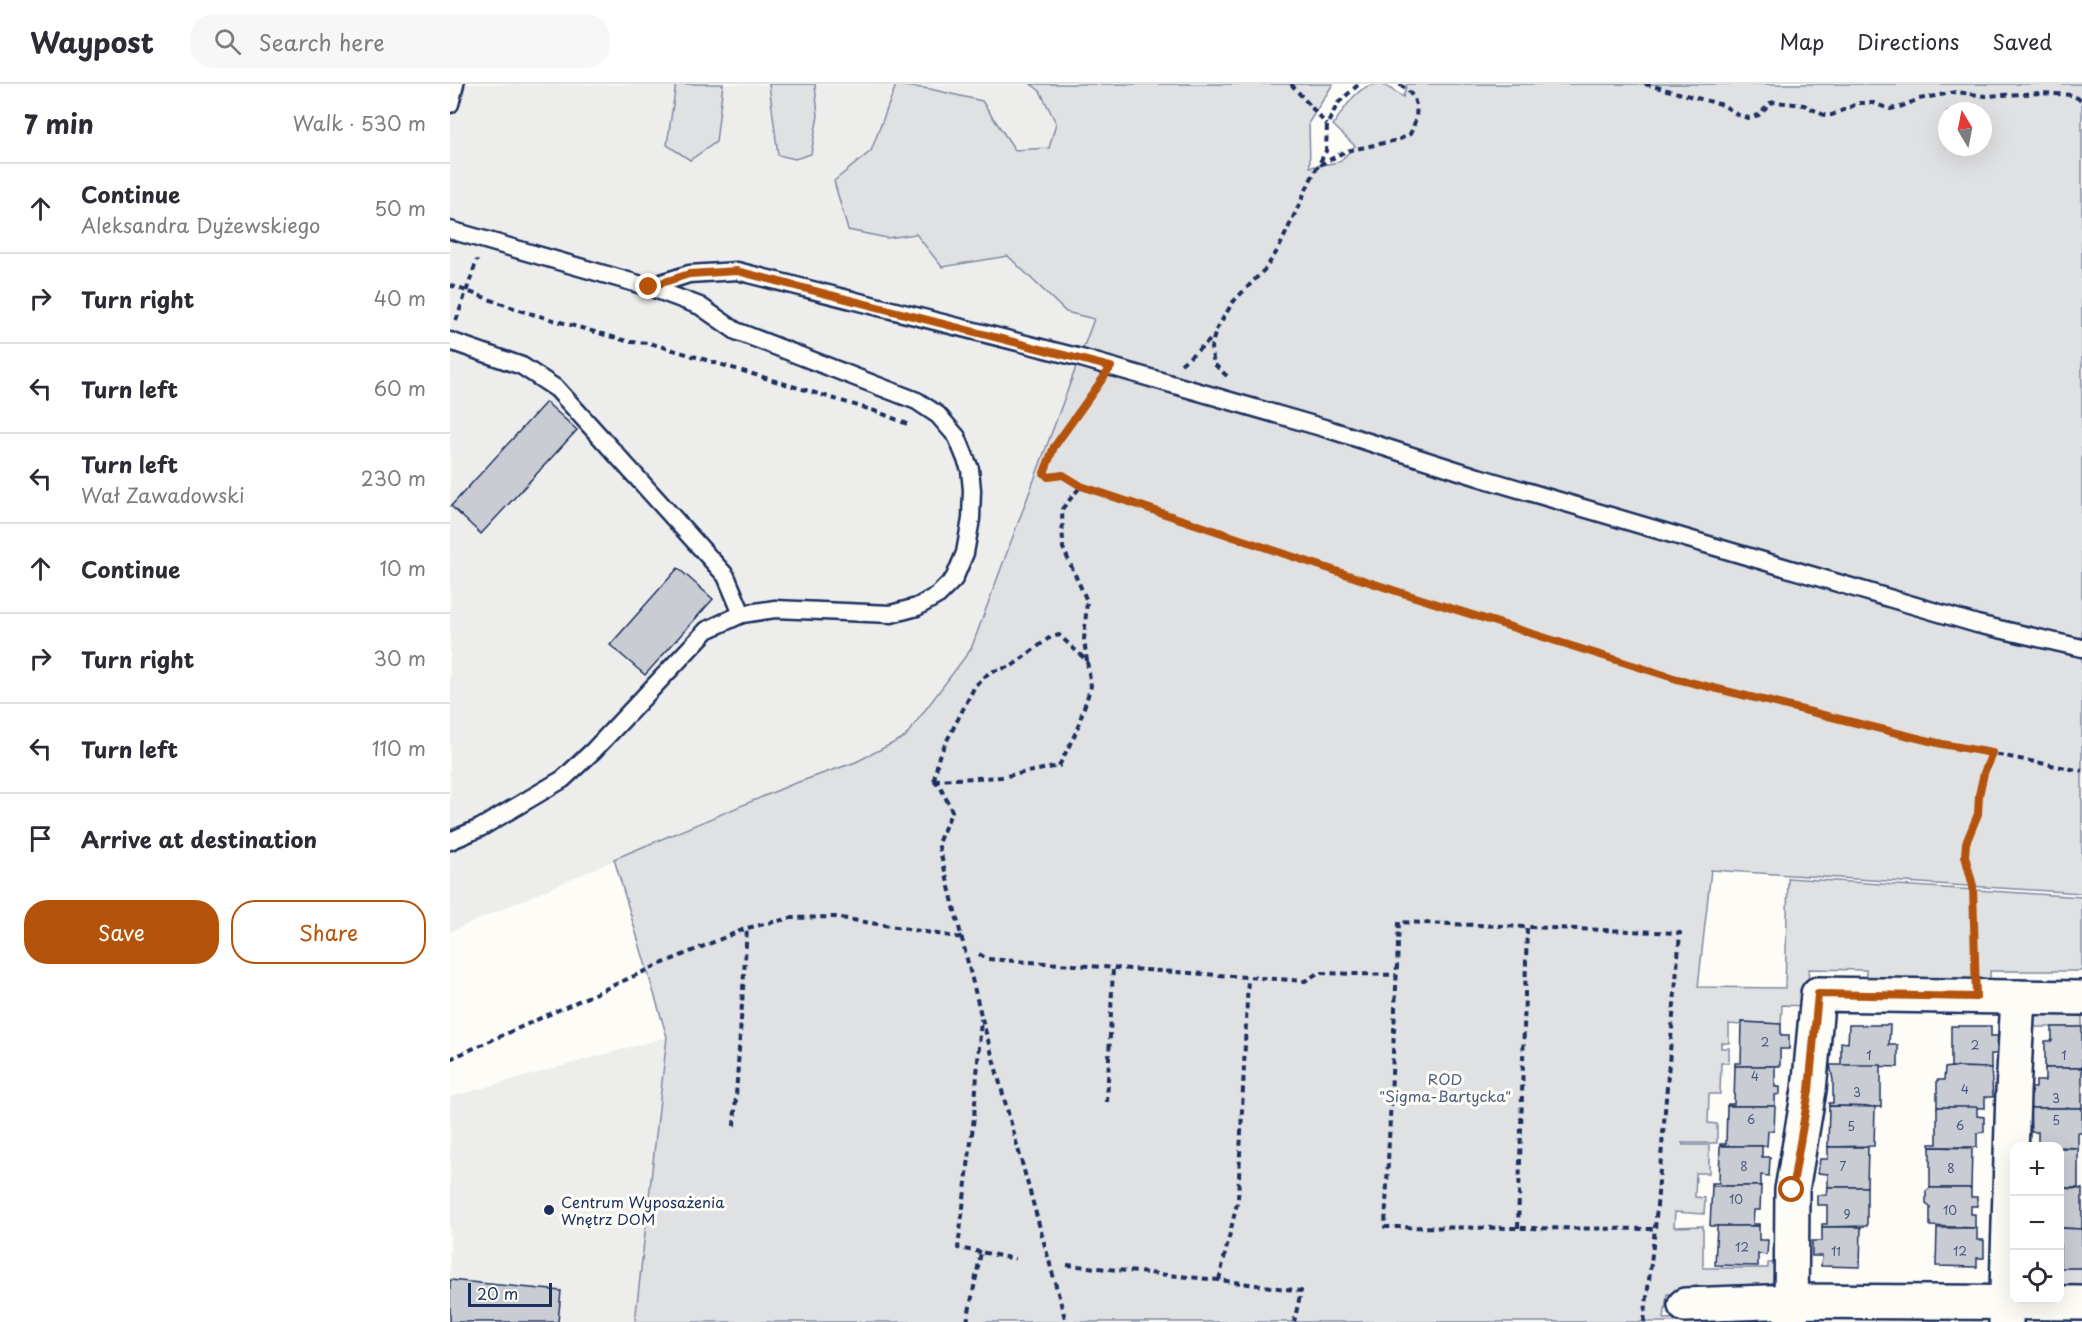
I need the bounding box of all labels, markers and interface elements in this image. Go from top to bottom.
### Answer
search box [190,14,610,68]
text: Waypost [30,20,154,63]
icon: search [211,25,244,58]
text: Search here [259,25,385,58]
text: Map [1779,25,1824,57]
text: Directions [1857,25,1959,57]
text: Saved [1992,25,2052,57]
north arrow [1938,102,1992,156]
text: 7 min [24,104,94,143]
text: Walk · 530 m [293,108,426,138]
text: Continue [81,177,180,210]
icon: ahead [24,192,57,225]
text: 50 m [374,193,426,223]
text: Aleksandra Dyżewskiego [81,210,320,240]
route end [635,273,661,299]
icon: right [24,282,57,315]
text: Turn right [81,282,194,315]
text: 40 m [374,283,426,313]
icon: left [24,372,57,405]
text: Turn left [81,372,178,405]
text: 60 m [374,373,426,403]
text: Turn left [81,447,178,480]
icon: left [24,462,57,495]
text: 230 m [361,463,426,493]
text: Wał Zawadowski [81,480,245,510]
icon: ahead [24,552,57,585]
text: Continue [81,552,180,585]
text: 10 m [379,553,426,583]
icon: right [24,642,57,675]
text: Turn right [81,642,194,675]
text: 30 m [373,643,426,673]
icon: left [24,732,57,765]
text: Turn left [81,732,178,765]
text: 110 m [372,733,426,763]
icon: arrive [24,822,57,855]
text: Arrive at destination [81,822,317,855]
button: Save [24,900,219,964]
button: Share [231,900,426,964]
house number: 2 [1761,1033,1769,1051]
house number: 2 [1971,1036,1979,1054]
house number: 1 [1866,1046,1872,1064]
house number: 1 [2061,1046,2067,1064]
park label: ROD "Sigma-Bartycka" [1379,1067,1511,1107]
house number: 4 [1751,1067,1759,1085]
house number: 4 [1961,1080,1969,1098]
house number: 3 [1853,1083,1861,1101]
house number: 3 [2052,1089,2060,1107]
house number: 6 [1747,1110,1755,1128]
house number: 5 [2052,1111,2060,1129]
house number: 6 [1956,1116,1964,1134]
house number: 5 [1847,1117,1855,1135]
map controls [2010,1142,2064,1304]
button: + [2010,1142,2064,1196]
house number: 8 [1740,1157,1748,1175]
house number: 7 [1840,1157,1847,1175]
house number: 8 [1947,1159,1955,1177]
route start [1778,1176,1804,1202]
place label: Centrum Wyposażenia Wnętrz DOM [561,1190,725,1230]
house number: 10 [1729,1190,1743,1208]
button: − [2010,1196,2064,1250]
house number: 10 [1943,1201,1957,1219]
marker: Centrum Wyposażenia Wnętrz DOM [542,1203,556,1217]
house number: 9 [1843,1205,1851,1223]
house number: 12 [1735,1238,1749,1256]
house number: 11 [1831,1242,1841,1260]
house number: 12 [1953,1242,1967,1260]
button: locate [2010,1250,2064,1304]
scale bar [468,1280,552,1308]
text: 20 m [477,1281,518,1305]

